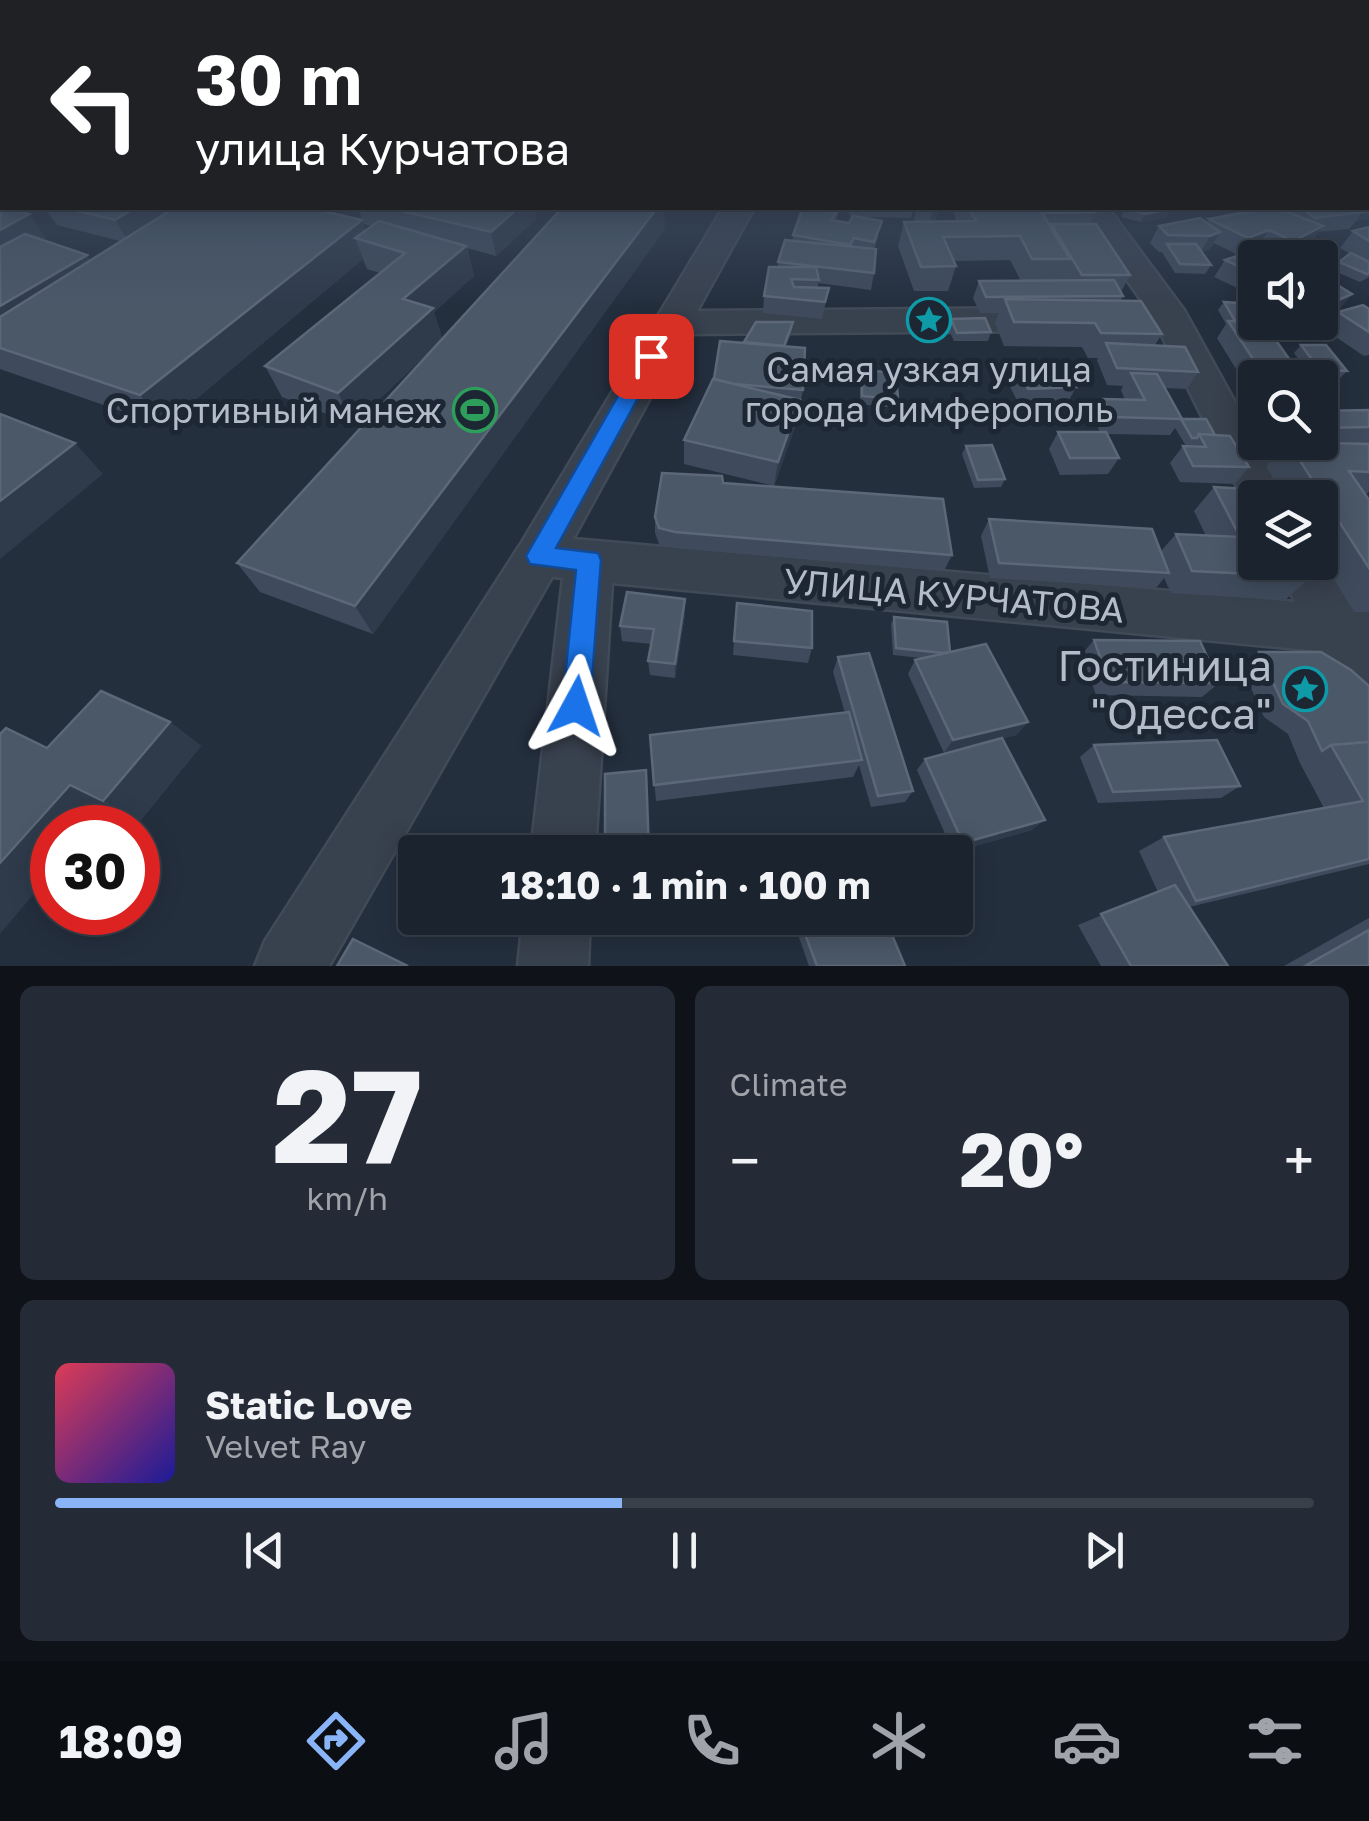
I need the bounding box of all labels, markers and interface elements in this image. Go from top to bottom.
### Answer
text: 30 m [195,36,362,120]
icon: left [30,40,160,170]
text: улица Курчатова [195,121,570,175]
map controls [1238,240,1338,580]
button: sound [1238,240,1338,340]
place icon: Самая узкая улица города Симферополь [906,297,952,343]
pin [609,314,694,399]
icon: arrive [624,329,679,384]
place label: Самая узкая улица города Симферополь [745,348,1113,430]
button: search [1238,360,1338,460]
sports icon: Спортивный манеж [452,387,498,433]
place label: Спортивный манеж [106,389,442,431]
button: layers [1238,480,1338,580]
street label: УЛИЦА КУРЧАТОВА [782,559,1126,631]
place label: Гостиница "Одесса" [1057,640,1272,738]
position arrow [524,654,628,758]
place icon: Гостиница "Одесса" [1282,666,1328,712]
speed limit sign: 30 [30,805,160,935]
text: 18:10 · 1 min · 100 m [500,862,871,907]
text: 27 [272,1036,422,1192]
text: Climate [730,1065,848,1103]
text: 20° [960,1113,1084,1204]
text: − [730,1127,760,1193]
text: + [1284,1127,1314,1193]
text: km/h [307,1179,388,1217]
text: Static Love [205,1382,412,1427]
text: Velvet Ray [205,1427,366,1465]
icon: previous [237,1523,292,1578]
icon: pause [657,1523,712,1578]
icon: next [1077,1523,1132,1578]
icon: directions [301,1706,371,1776]
icon: music [489,1706,559,1776]
icon: phone [677,1706,747,1776]
icon: climate [864,1706,934,1776]
icon: car [1052,1706,1122,1776]
icon: filters [1240,1706,1310,1776]
text: 18:09 [59,1714,183,1768]

